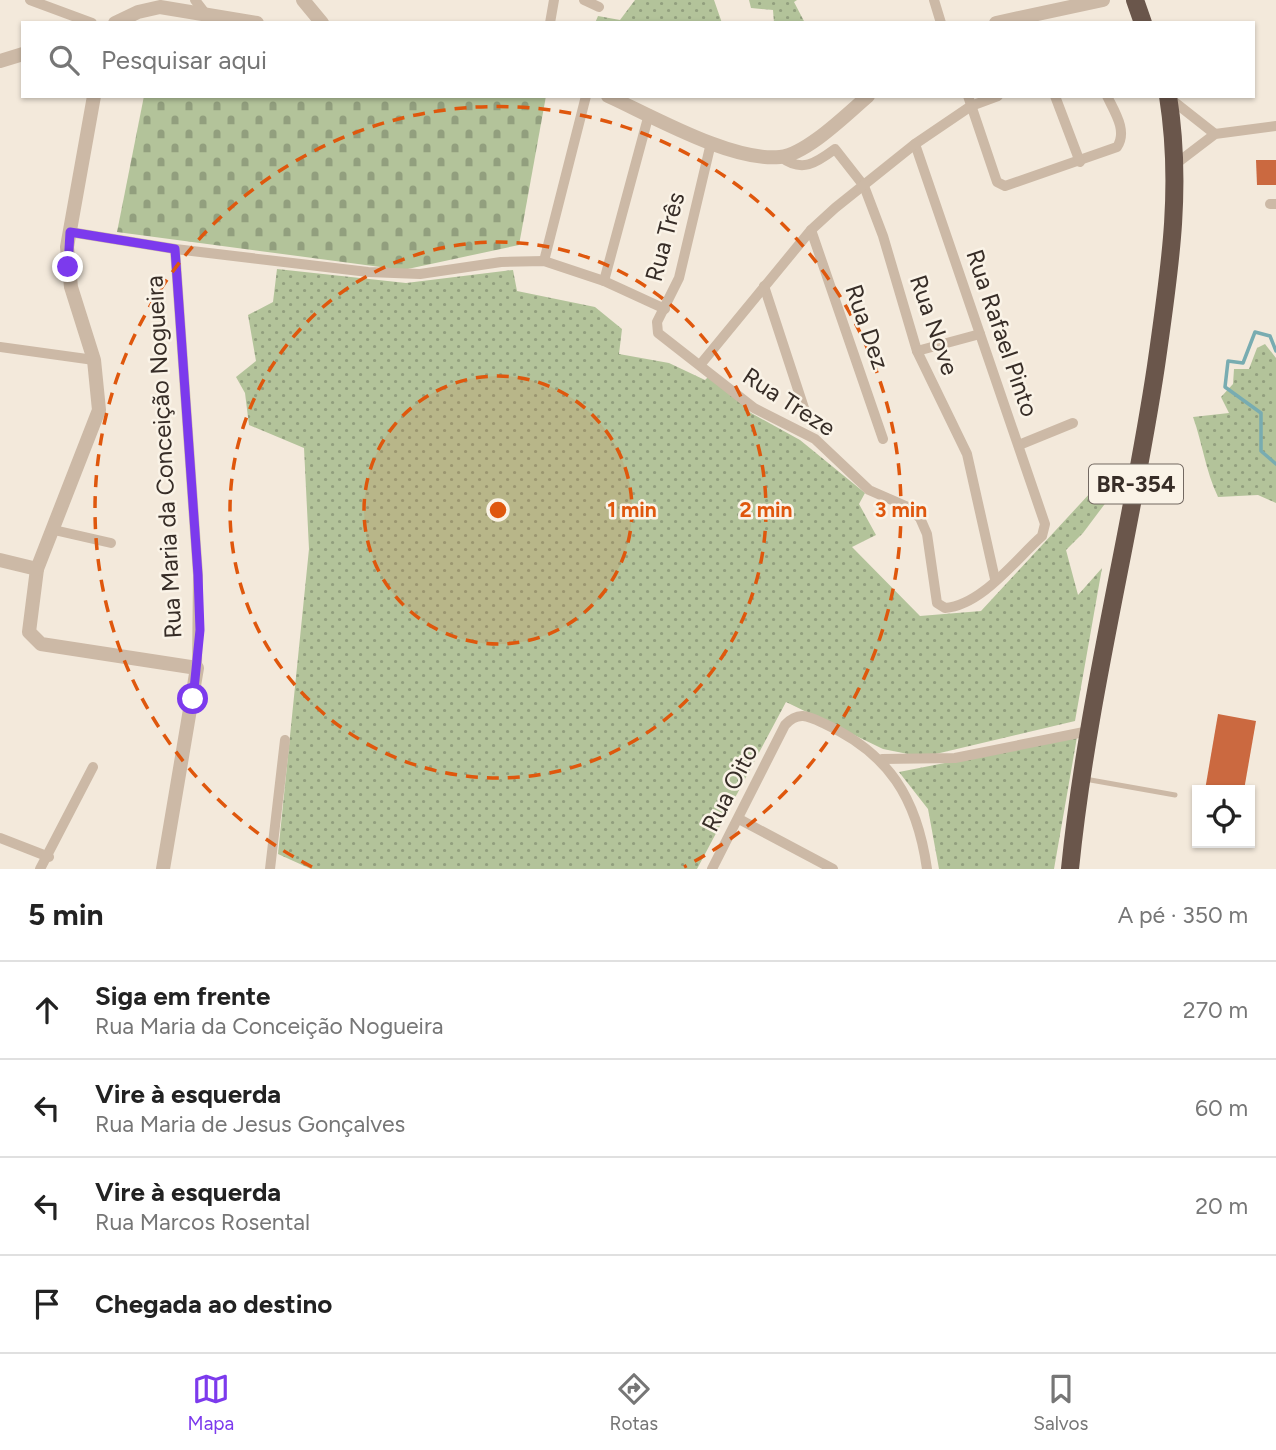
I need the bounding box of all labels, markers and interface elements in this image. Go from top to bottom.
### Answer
search box [21,21,1255,98]
icon: search [45,41,83,79]
text: Pesquisar aqui [101,44,267,76]
street label: Rua Três [639,189,690,285]
street label: Rua Rafael Pinto [960,245,1045,420]
route end [52,251,83,282]
street label: Rua Nove [904,271,965,379]
street label: Rua Maria da Conceição Nogueira [140,275,187,639]
street label: Rua Dez [839,281,896,373]
street label: Rua Treze [737,361,841,442]
road number: BR-354 [1089,464,1183,504]
text: 1 min [607,497,657,522]
text: 2 min [740,497,792,522]
text: 3 min [875,497,927,522]
centre of rings [486,498,510,522]
route start [177,683,208,714]
street label: Rua Oito [695,739,764,836]
map controls [1192,785,1255,848]
button: locate [1192,785,1255,848]
text: 5 min [28,896,104,933]
text: A pé · 350 m [1118,901,1248,929]
text: Siga em frente [95,980,270,1012]
icon: ahead [28,991,66,1029]
text: 270 m [1183,996,1248,1024]
text: Rua Maria da Conceição Nogueira [95,1012,443,1040]
text: Vire à esquerda [95,1078,281,1110]
icon: left [28,1089,66,1127]
text: 60 m [1195,1094,1248,1122]
text: Rua Maria de Jesus Gonçalves [95,1110,405,1138]
text: Vire à esquerda [95,1176,281,1208]
icon: left [28,1187,66,1225]
text: 20 m [1195,1192,1248,1220]
text: Rua Marcos Rosental [95,1208,310,1236]
icon: arrive [28,1285,66,1323]
text: Chegada ao destino [95,1288,332,1320]
tab: Mapa [188,1370,234,1435]
tab: Rotas [609,1370,658,1435]
tab: Salvos [1033,1370,1088,1435]

